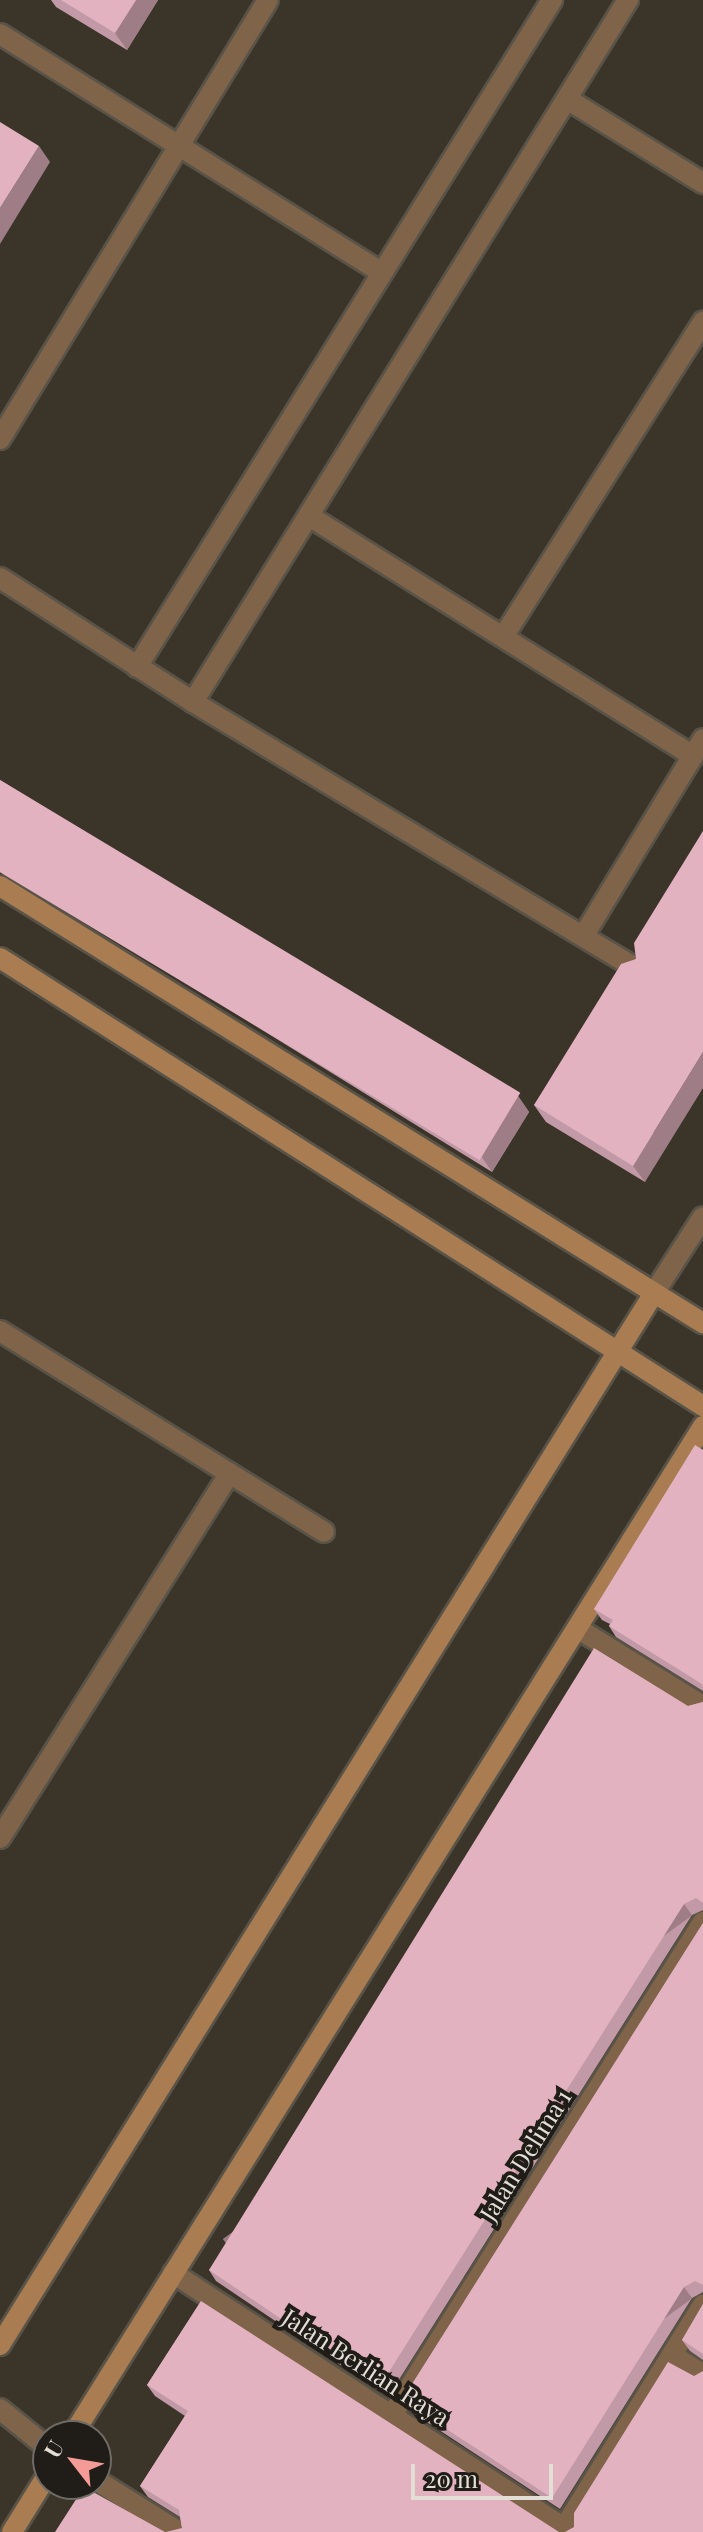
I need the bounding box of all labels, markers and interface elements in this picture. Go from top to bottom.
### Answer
street label: Jalan Delima 1 [473,2084,577,2226]
street label: Jalan Berlian Raya [277,2302,455,2432]
north arrow [32,2420,112,2500]
text: U [36,2434,70,2463]
scale bar [415,2448,557,2498]
text: 20 m [425,2462,478,2494]

